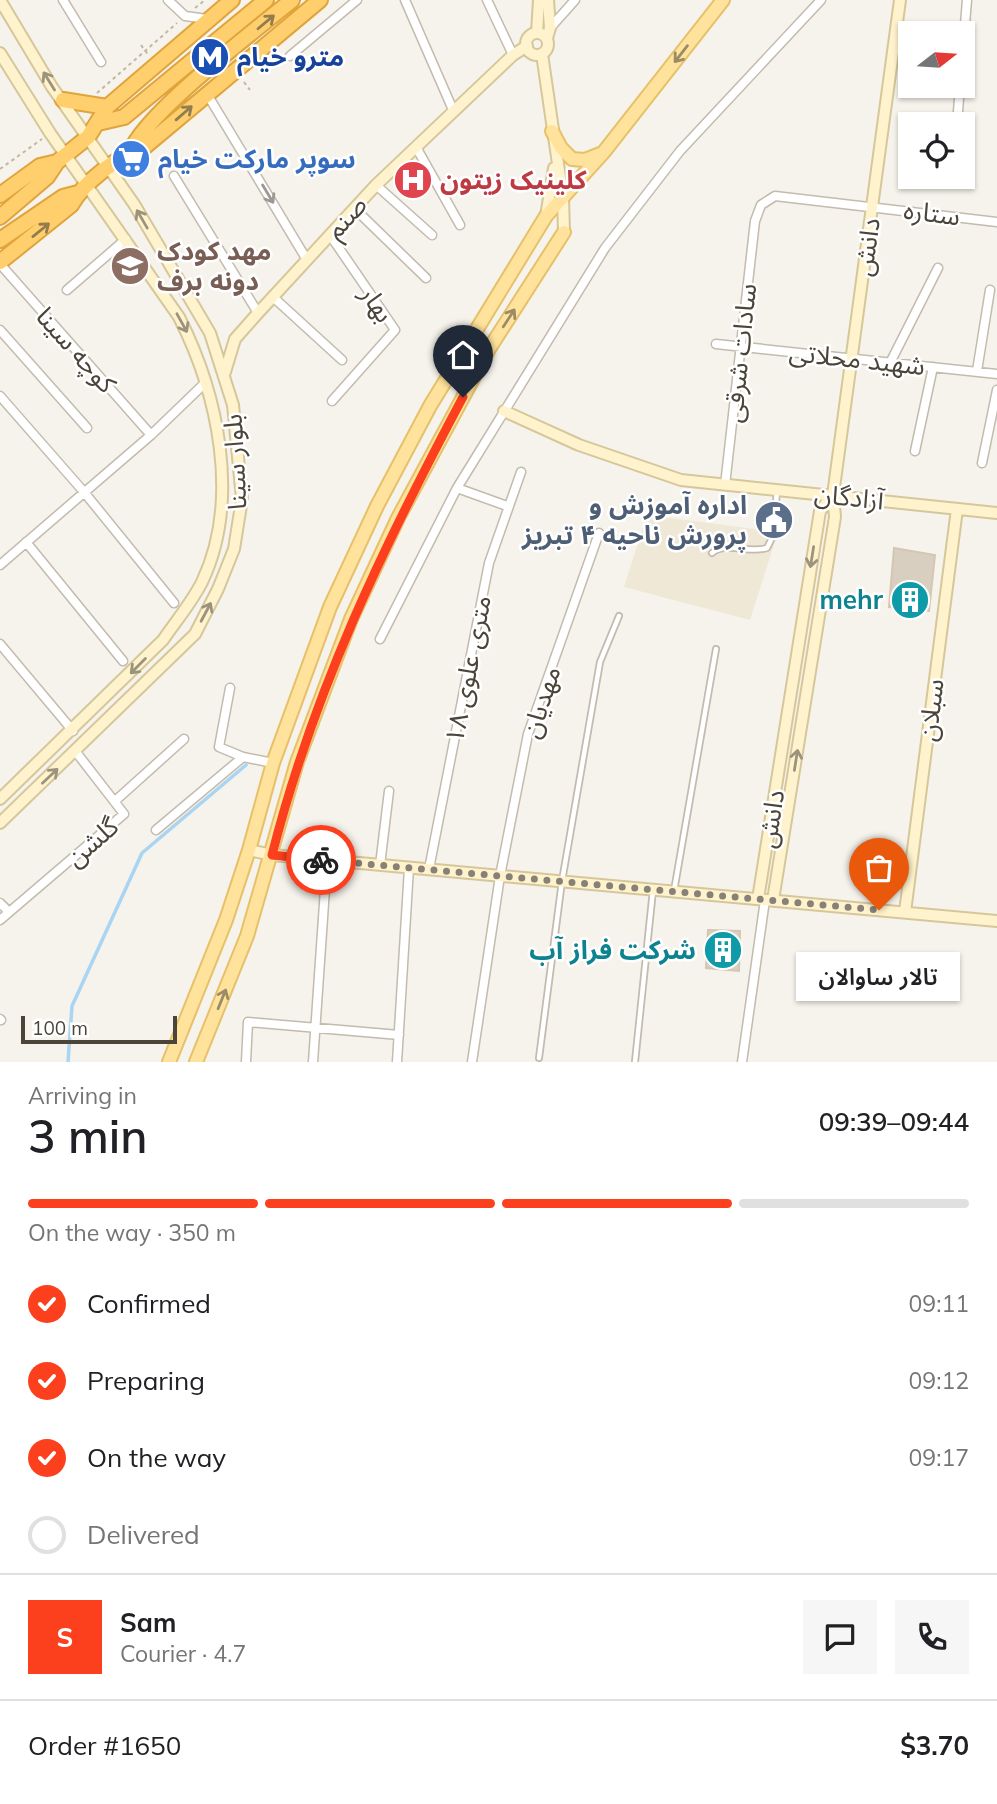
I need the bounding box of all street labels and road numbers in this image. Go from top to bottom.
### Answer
street label: صنم [318,188,377,248]
street label: ستاره [902,193,962,232]
street label: دانش [846,216,887,278]
street label: بهار [353,278,402,328]
street label: سادات شرقی [716,282,763,424]
street label: کوچه سینا [28,300,124,400]
street label: شهید محلاتی [787,335,927,382]
street label: بلوار سینا [216,413,253,511]
street label: آزادگان [813,476,887,517]
street label: ۱۸ متری علوی [437,592,498,745]
street label: مهدیان [513,662,568,742]
street label: سبلان [910,677,951,743]
street label: دانش [750,787,791,850]
street label: گلشن [58,809,125,874]

